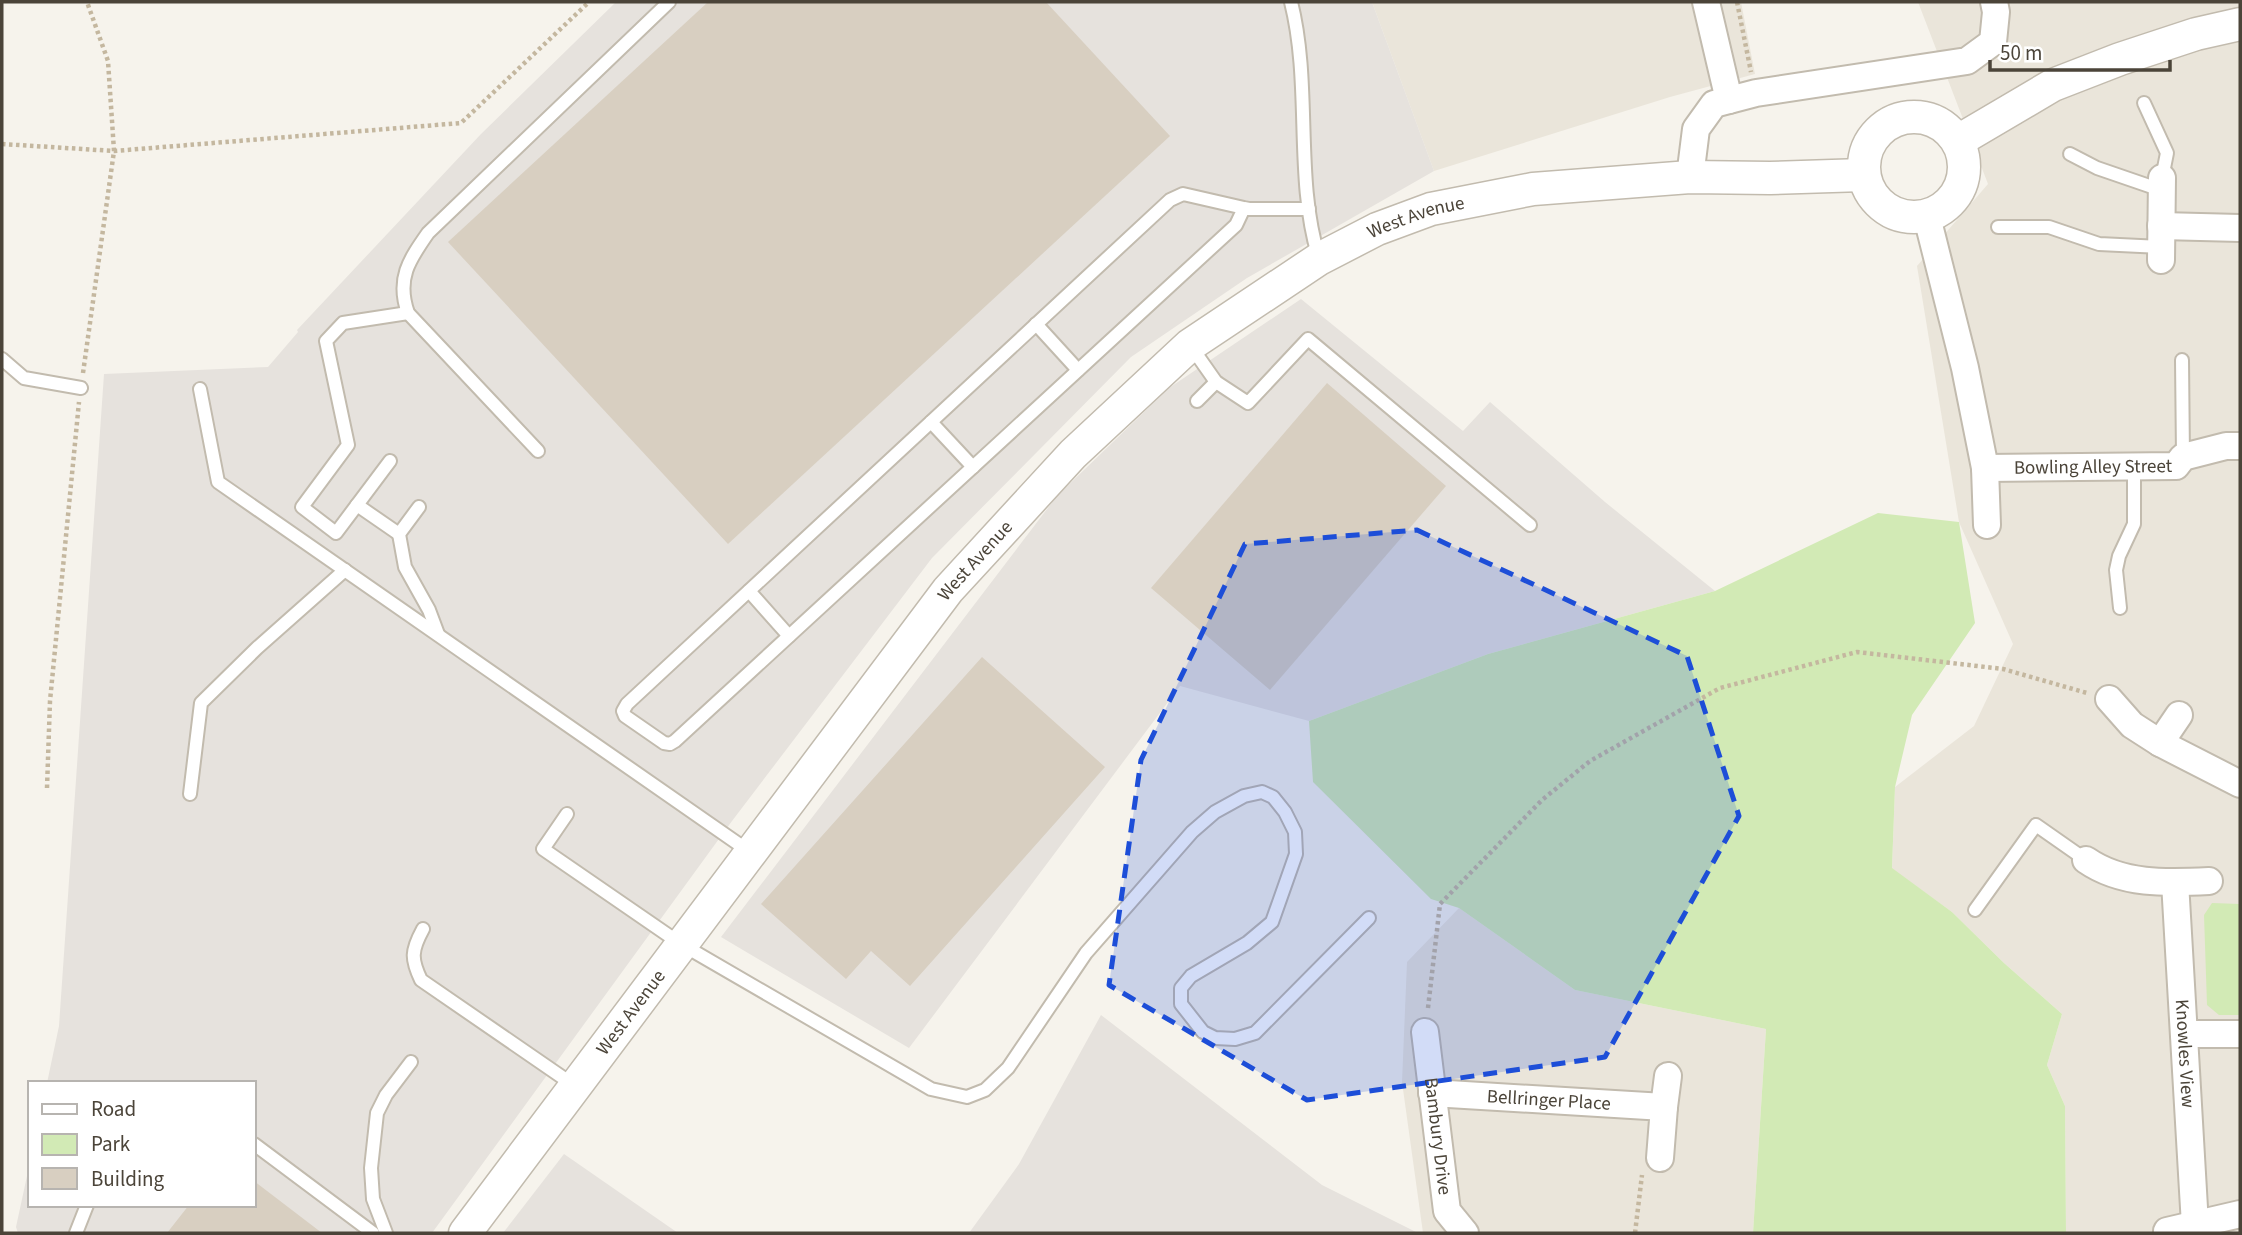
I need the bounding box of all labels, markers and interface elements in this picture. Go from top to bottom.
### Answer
scale bar [1990,28,2170,72]
text: 50 m [2000,38,2042,68]
street label: West Avenue [1362,189,1467,245]
street label: Bowling Alley Street [2014,453,2173,481]
street label: West Avenue [931,514,1019,607]
street label: West Avenue [590,964,672,1061]
street label: Knowles View [2168,998,2202,1109]
street label: Bambury Drive [1417,1076,1458,1197]
legend [28,1081,256,1207]
street label: Bellringer Place [1486,1083,1612,1117]
text: Road [91,1094,136,1124]
text: Park [91,1129,131,1159]
text: Building [91,1164,165,1194]

